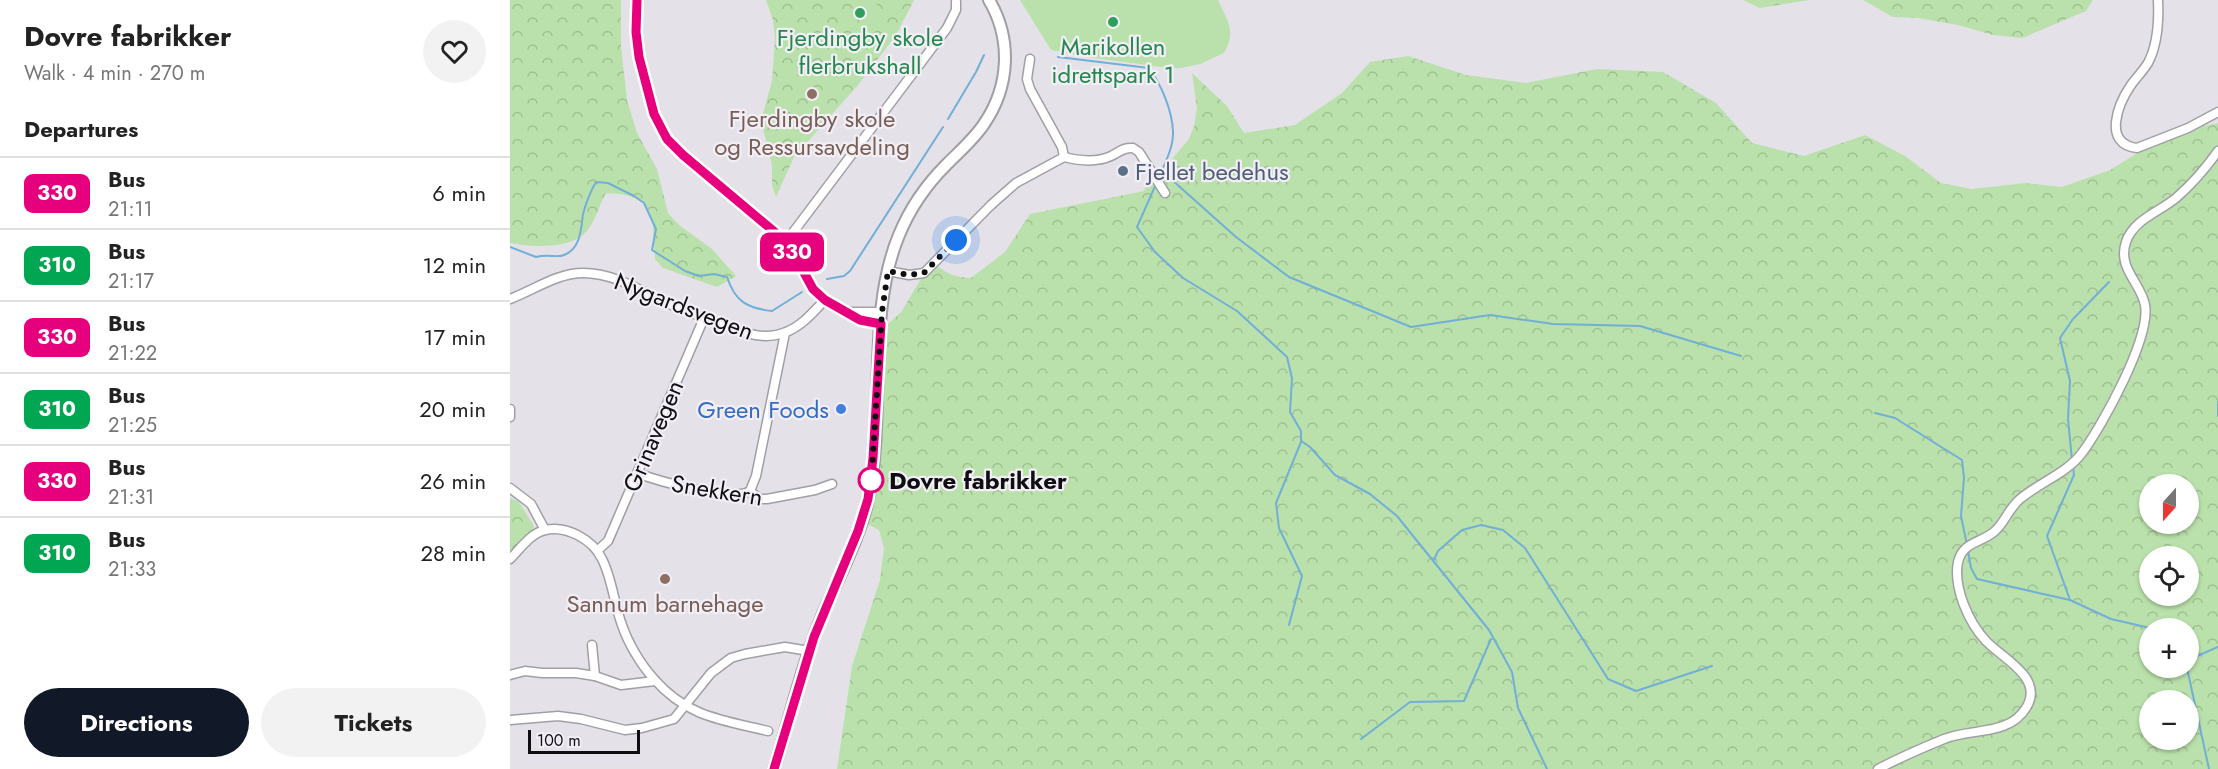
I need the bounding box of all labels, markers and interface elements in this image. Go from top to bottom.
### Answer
marker: Fjerdingby skole flerbrukshall [853,6,867,20]
marker: Marikollen idrettspark 1 [1106,15,1120,29]
text: Dovre fabrikker [24,16,232,57]
button: heart [423,20,486,83]
place label: Fjerdingby skole flerbrukshall [777,20,943,83]
place label: Marikollen idrettspark 1 [1051,29,1175,92]
text: Walk · 4 min · 270 m [24,59,205,88]
marker: Fjerdingby skole og Ressursavdeling [805,87,819,101]
place label: Fjerdingby skole og Ressursavdeling [714,101,910,164]
text: Departures [24,113,138,145]
place label: Fjellet bedehus [1135,154,1289,189]
text: Bus [108,163,145,195]
marker: Fjellet bedehus [1116,164,1130,178]
text: 6 min [432,177,486,209]
text: 330 [37,178,77,208]
text: 21:11 [108,195,152,224]
your location [941,225,971,255]
line badge: 330 [758,232,826,272]
text: Bus [108,235,145,267]
text: 330 [772,237,812,267]
text: 12 min [423,249,486,281]
text: 310 [38,250,76,280]
street label: Nygardsvegen [609,263,759,349]
text: 21:17 [108,267,154,296]
text: Bus [108,307,145,339]
text: 17 min [424,321,486,353]
text: 330 [37,322,77,352]
text: 21:22 [108,339,157,368]
street label: Grinavegen [614,375,692,497]
text: Bus [108,379,145,411]
place label: Green Foods [697,392,829,427]
text: 20 min [419,393,486,425]
text: 310 [38,394,76,424]
marker: Green Foods [834,402,848,416]
text: 21:25 [108,411,157,440]
text: Bus [108,451,145,483]
place label: Dovre fabrikker [889,463,1067,498]
text: 26 min [420,465,486,497]
text: 330 [37,466,77,496]
street label: Snekkern [669,466,765,514]
marker: Dovre fabrikker [858,467,884,493]
north arrow [2139,474,2199,534]
map controls [2139,474,2199,750]
text: 21:31 [108,483,154,512]
text: Bus [108,523,145,555]
text: 28 min [420,537,486,569]
text: 310 [38,538,76,568]
button: locate [2139,546,2199,606]
text: 21:33 [108,555,156,584]
marker: Sannum barnehage [658,572,672,586]
place label: Sannum barnehage [566,586,764,621]
button: + [2139,618,2199,678]
button: Directions [24,688,249,757]
button: Tickets [261,688,486,757]
button: − [2139,690,2199,750]
scale bar [528,727,640,754]
text: 100 m [537,729,581,752]

